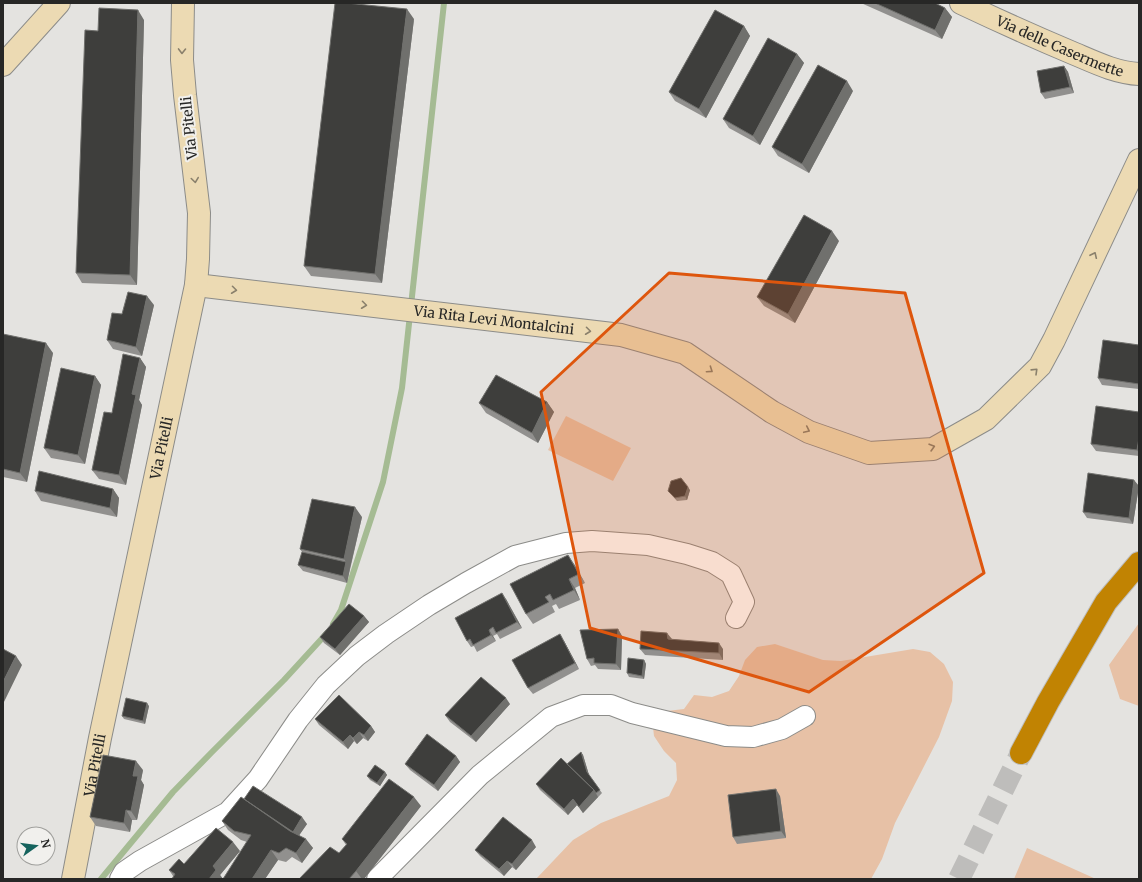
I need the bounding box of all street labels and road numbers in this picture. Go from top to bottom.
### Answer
street label: Via delle Casermette [992,11,1125,81]
street label: Via Pitelli [177,95,201,162]
street label: Via Rita Levi Montalcini [412,302,575,338]
street label: Via Pitelli [146,415,177,482]
street label: Via Pitelli [80,732,110,799]

